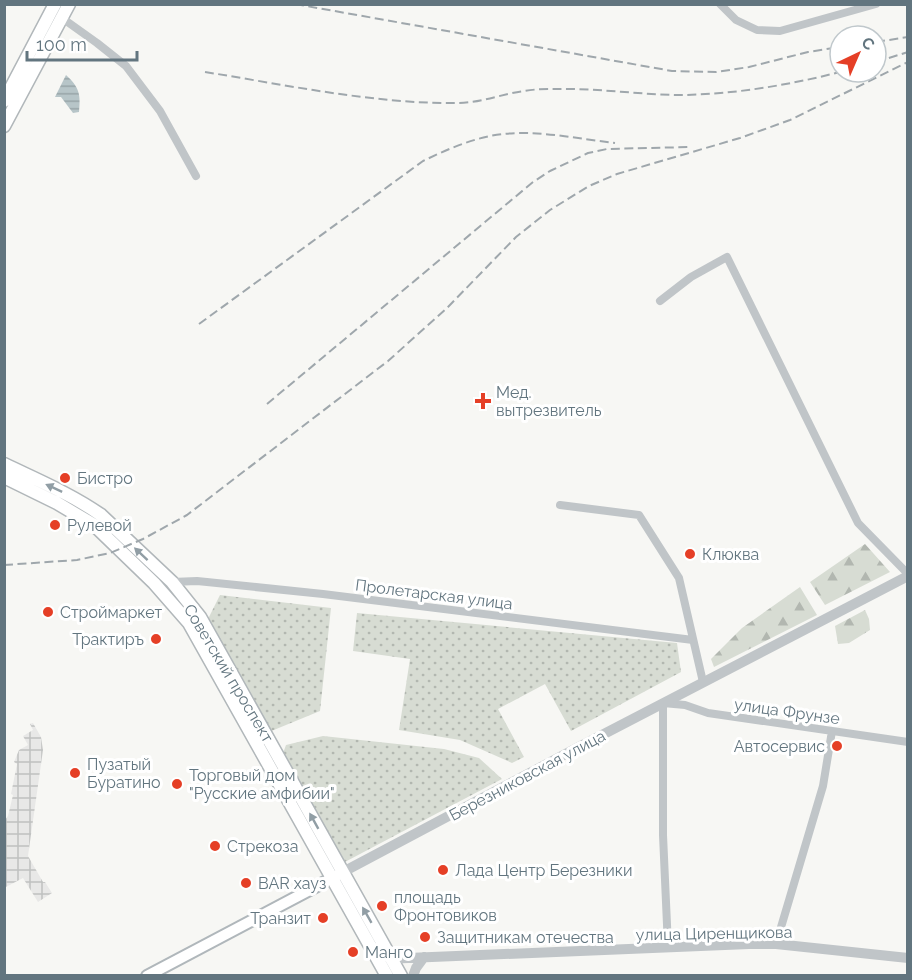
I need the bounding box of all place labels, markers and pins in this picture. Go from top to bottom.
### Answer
place label: Мед. вытрезвитель [496,383,602,420]
marker: Мед. вытрезвитель [474,392,492,410]
place label: Бистро [77,469,133,488]
marker: Бистро [58,471,72,485]
place label: Рулевой [67,516,132,535]
marker: Рулевой [48,518,62,532]
place label: Клюква [702,545,759,564]
marker: Клюква [683,547,697,561]
place label: Строймаркет [60,603,163,622]
marker: Строймаркет [41,605,55,619]
place label: Трактиръ [72,630,144,649]
marker: Трактиръ [149,632,163,646]
place label: Автосервис [734,737,825,756]
marker: Автосервис [830,739,844,753]
place label: Пузатый Буратино [87,755,161,792]
marker: Пузатый Буратино [68,766,82,780]
place label: Торговый дом "Русские амфибии" [189,766,335,803]
marker: Торговый дом "Русские амфибии" [170,777,184,791]
place label: Стрекоза [227,837,298,856]
marker: Стрекоза [208,839,222,853]
place label: Лада Центр Березники [455,861,633,880]
marker: Лада Центр Березники [436,863,450,877]
place label: BAR хауз [258,874,326,893]
marker: BAR хауз [239,876,253,890]
place label: площадь Фронтовиков [394,888,497,925]
marker: площадь Фронтовиков [375,899,389,913]
place label: Транзит [250,909,311,928]
marker: Транзит [316,911,330,925]
place label: Защитникам отечества [437,928,614,947]
marker: Защитникам отечества [418,930,432,944]
place label: Манго [365,943,413,962]
marker: Манго [346,945,360,959]

